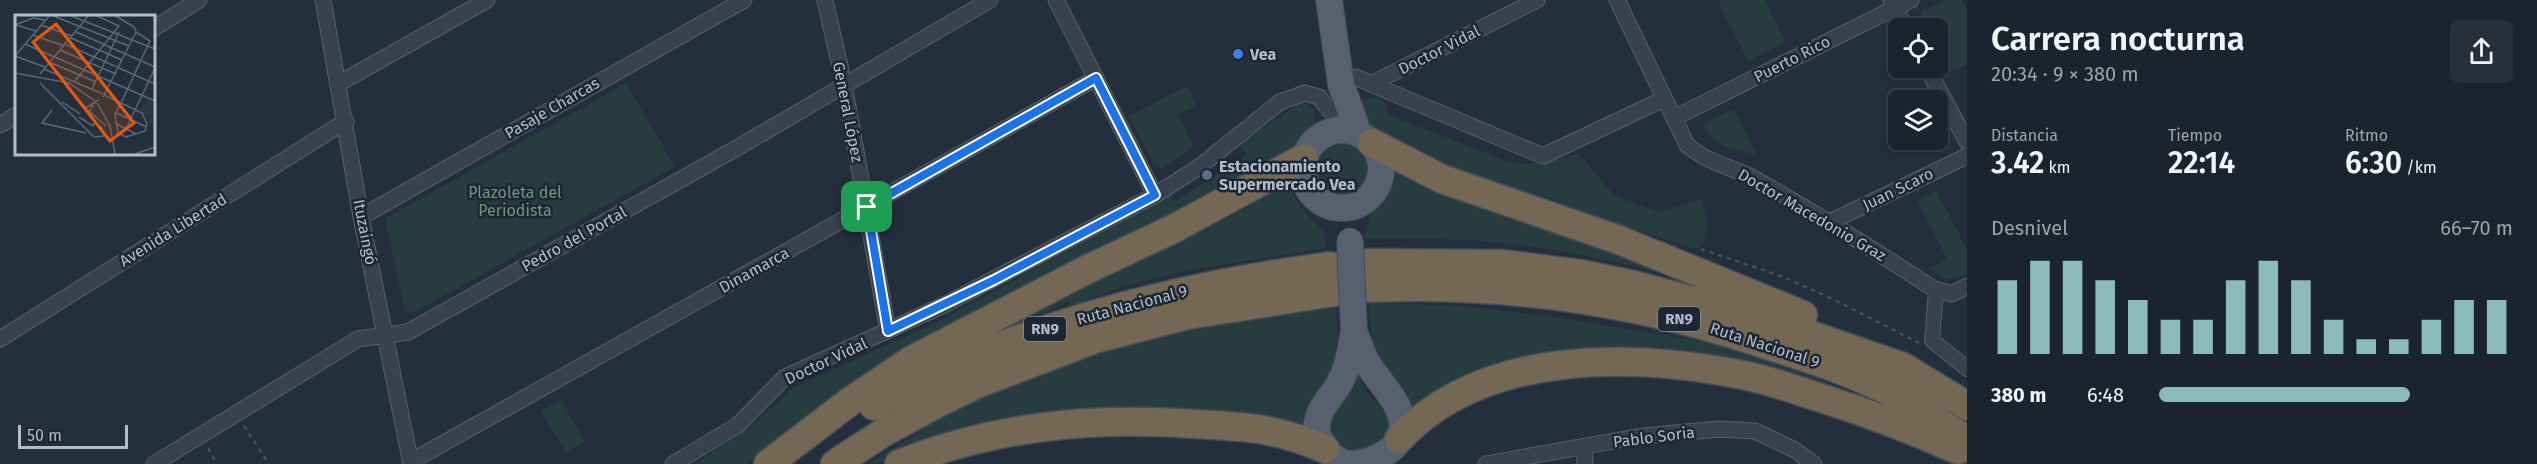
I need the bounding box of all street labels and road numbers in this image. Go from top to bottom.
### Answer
street label: Doctor Vidal [1395,21,1483,79]
street label: Puerto Rico [1751,32,1833,86]
street label: General López [829,60,867,164]
street label: Pasaje Charcas [501,73,603,143]
street label: Juan Scaro [1859,164,1937,214]
street label: Doctor Macedonio Graz [1735,165,1889,265]
street label: Avenida Libertad [116,189,230,271]
street label: Ituzaingó [349,198,381,266]
street label: Pedro del Portal [518,202,630,276]
street label: Dinamarca [716,243,792,297]
street label: Ruta Nacional 9 [1074,281,1190,329]
road number: RN9 [1658,307,1700,331]
road number: RN9 [1024,317,1066,341]
street label: Ruta Nacional 9 [1708,318,1822,372]
street label: Doctor Vidal [782,333,871,388]
street label: Pablo Soria [1612,423,1696,451]

